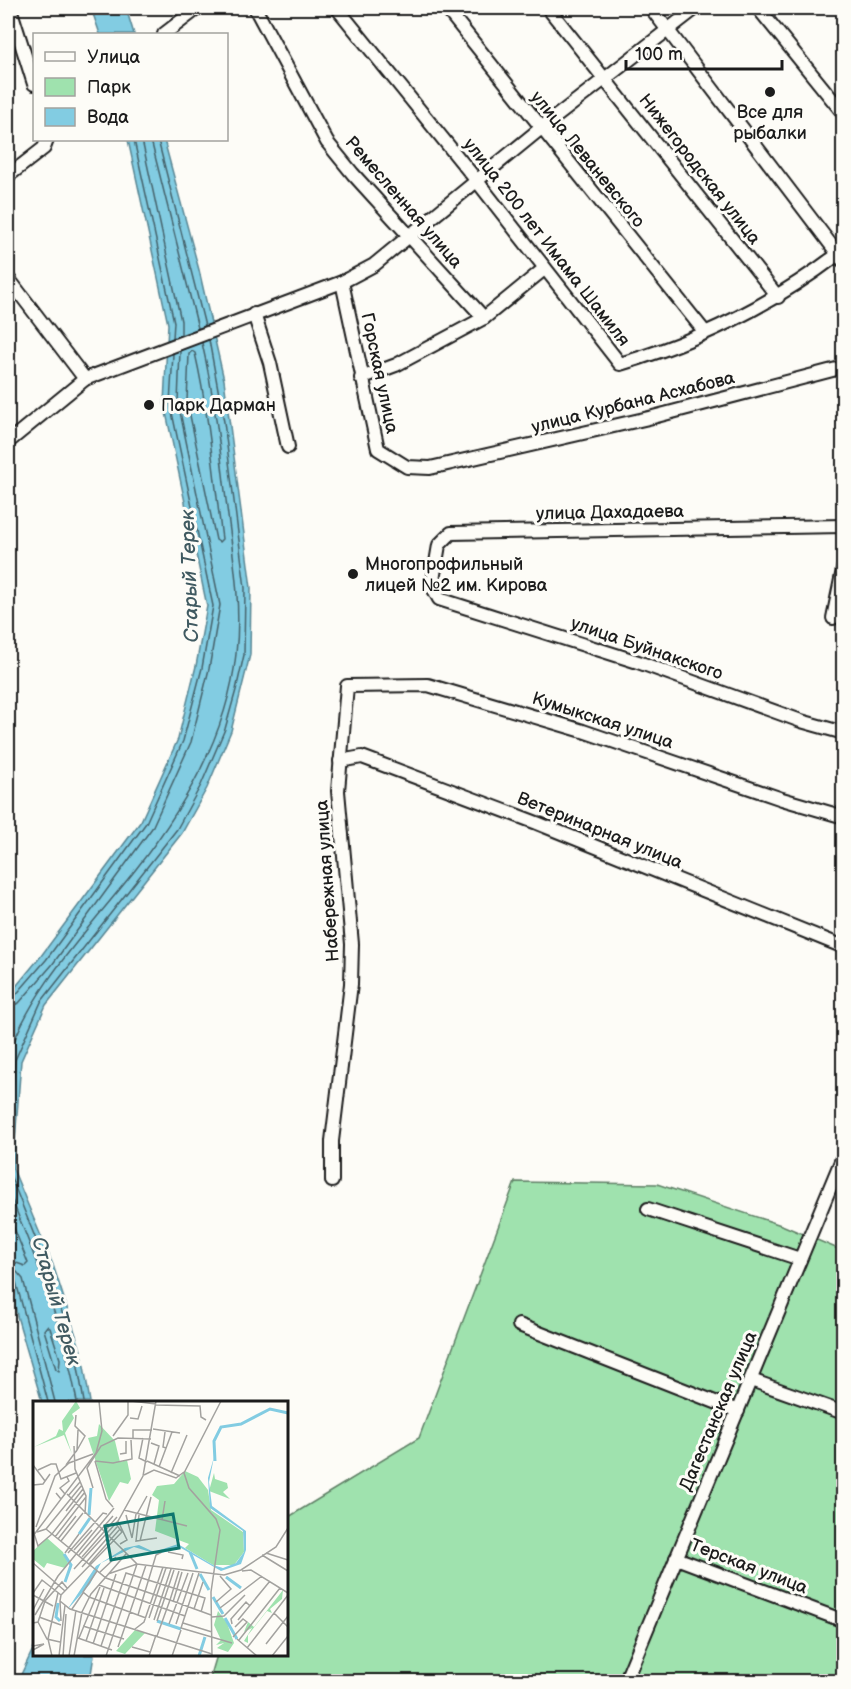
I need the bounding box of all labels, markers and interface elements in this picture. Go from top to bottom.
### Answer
legend [33,33,228,141]
scale bar [626,33,782,71]
text: 100 m [635,44,683,65]
text: Улица [87,47,141,68]
text: Парк [87,77,131,98]
marker: Все для рыбалки [763,85,777,99]
street label: улица Леваневского [526,87,649,232]
street label: Нижегородская улица [634,90,765,249]
place label: Все для рыбалки [733,102,807,144]
text: Вода [87,107,129,128]
street label: Ремесленная улица [341,132,467,273]
street label: улица 200 лет Имама Шамиля [459,134,634,350]
street label: Горская улица [356,311,403,436]
street label: улица Курбана Асхабова [529,367,737,438]
place label: Парк Дарман [161,395,276,416]
marker: Парк Дарман [142,398,156,412]
street label: улица Дахадаева [536,501,685,524]
water label: Старый Терек [176,509,204,643]
place label: Многопрофильный лицей №2 им. Кирова [365,554,548,596]
marker: Многопрофильный лицей №2 им. Кирова [346,567,360,581]
street label: улица Буйнакского [568,613,726,684]
street label: Кумыкская улица [530,688,677,753]
street label: Ветеринарная улица [514,788,686,873]
street label: Набережная улица [311,799,344,963]
water label: Старый Терек [26,1234,86,1369]
street label: Дагестанская улица [675,1328,762,1494]
inset map [33,1401,288,1656]
street label: Терская улица [687,1534,811,1599]

